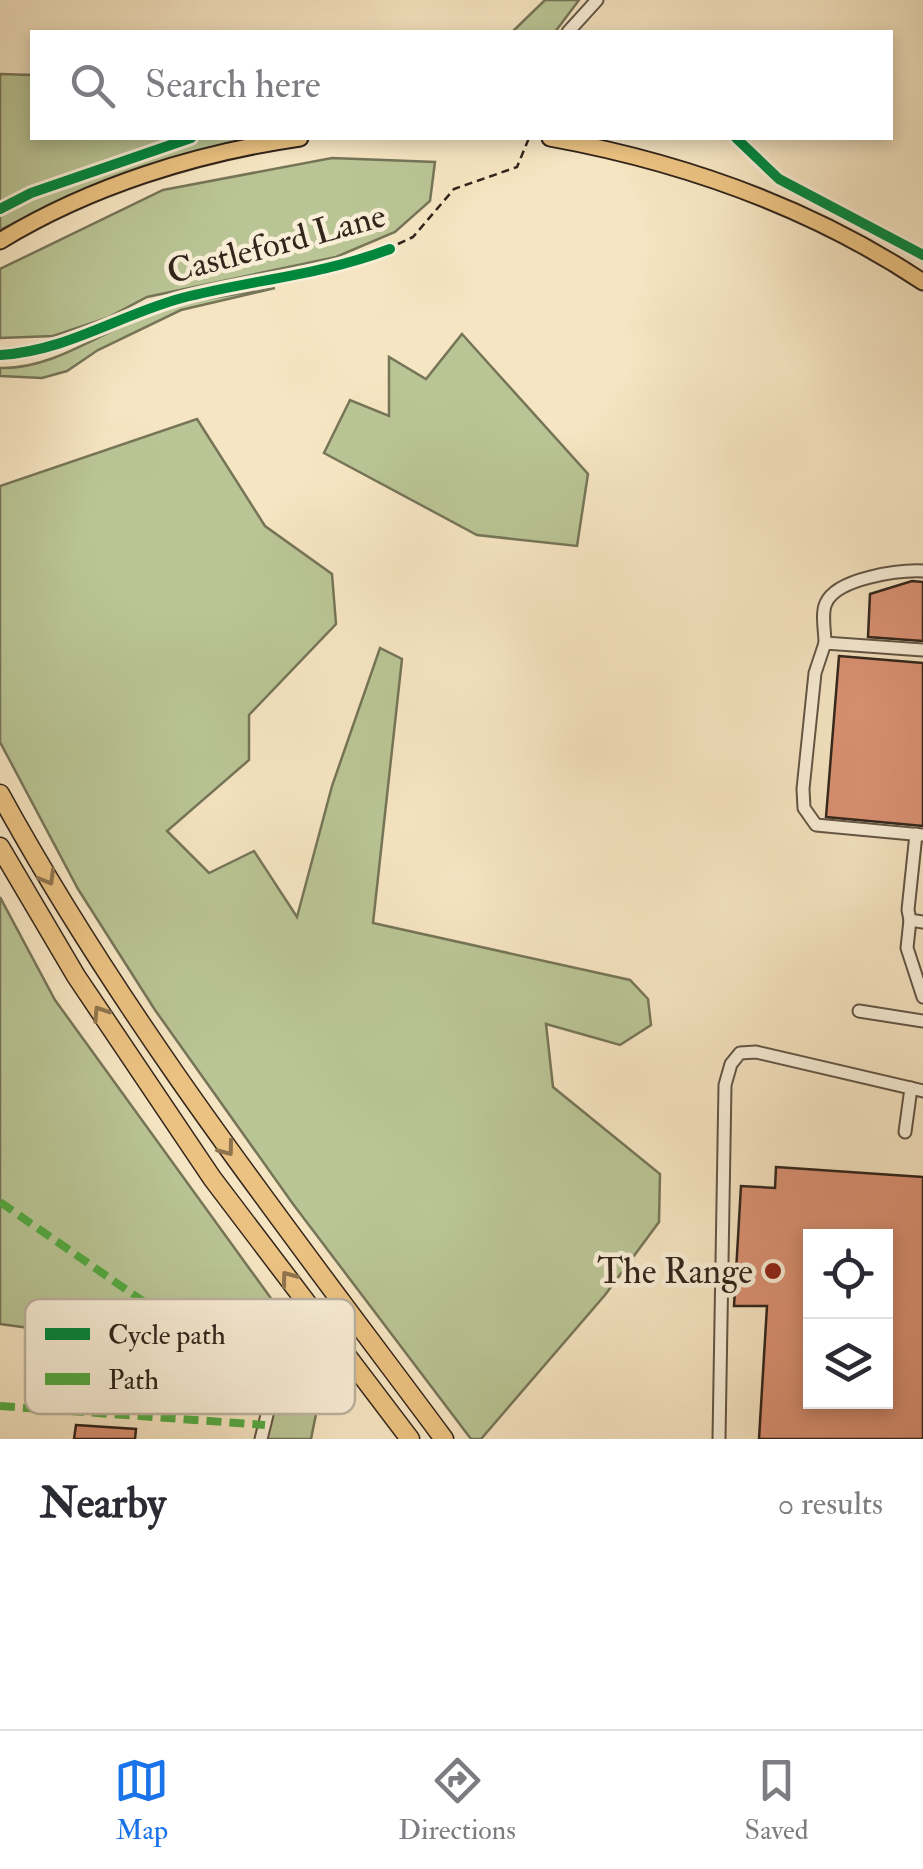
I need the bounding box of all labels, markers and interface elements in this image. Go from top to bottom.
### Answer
search box [30,30,893,140]
icon: search [65,58,120,113]
text: Search here [145,61,321,109]
street label: Castleford Lane [162,194,390,294]
one-way arrow [36,867,55,885]
one-way arrow [93,1005,112,1023]
one-way arrow [216,1138,233,1156]
map controls [803,1229,893,1409]
button: locate [803,1229,893,1319]
place label: The Range [597,1250,753,1294]
marker: The Range [762,1260,784,1282]
one-way arrow [282,1271,300,1289]
legend [25,1299,355,1414]
text: Cycle path [108,1318,226,1353]
button: layers [803,1319,893,1409]
text: Path [108,1363,159,1398]
text: Nearby [40,1478,166,1530]
text: 0 results [778,1484,883,1524]
tab: Map [114,1753,169,1848]
tab: Directions [398,1753,516,1848]
tab: Saved [745,1753,809,1848]

